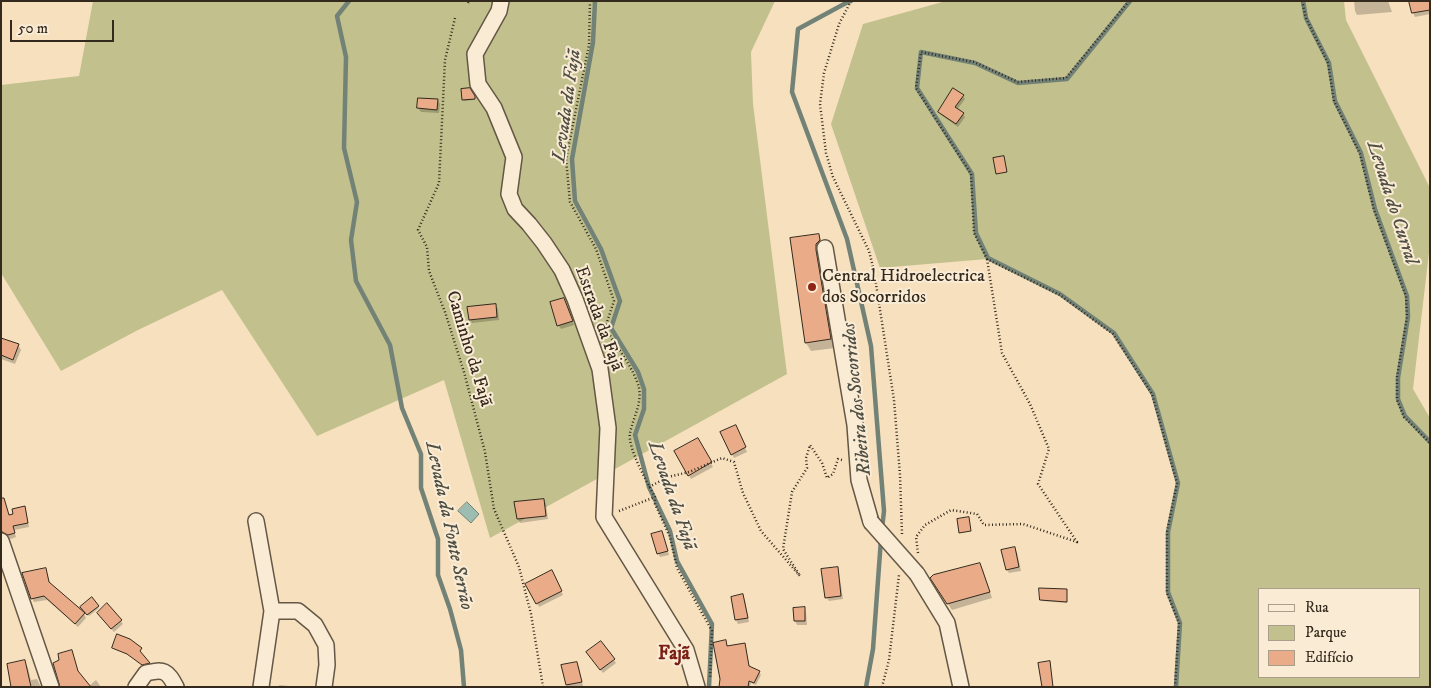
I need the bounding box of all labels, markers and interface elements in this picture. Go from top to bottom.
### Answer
scale bar [12,10,116,42]
text: 50 m [18,19,48,38]
water label: Levada da Fajã [549,48,587,164]
water label: Levada do Curral [1360,138,1422,268]
street label: Estrada da Fajã [569,264,627,374]
place label: Central Hidroelectrica dos Socorridos [822,266,985,308]
marker: Central Hidroelectrica dos Socorridos [806,281,818,293]
street label: Caminho da Fajã [440,289,496,409]
water label: Ribeira dos Socorridos [839,322,877,476]
water label: Levada da Fajã [642,439,700,553]
water label: Levada da Fonte Serrão [419,440,477,612]
legend [1258,588,1421,678]
text: Rua [1305,598,1329,617]
text: Parque [1305,623,1346,642]
district label: Fajã [658,644,690,666]
text: Edifício [1305,648,1353,667]

